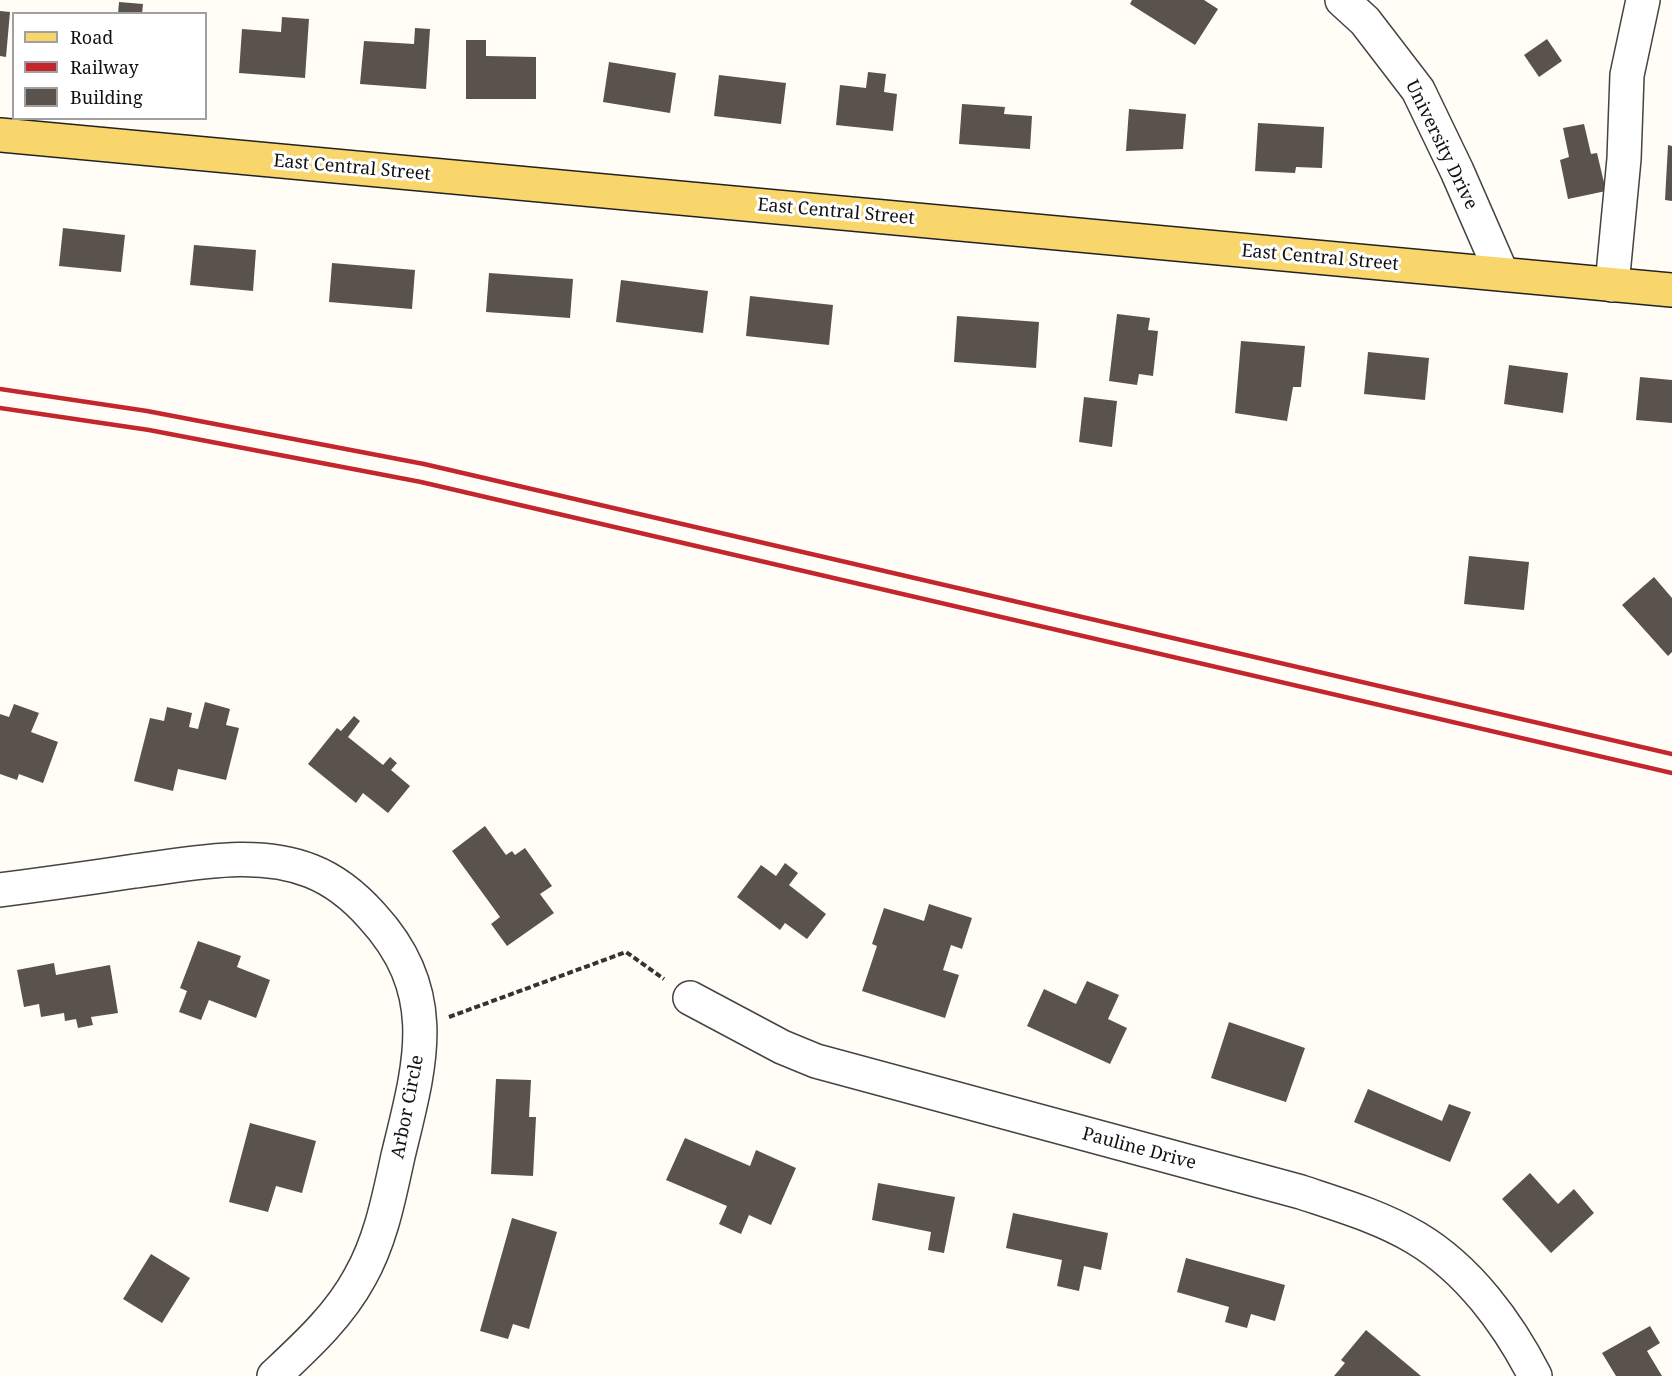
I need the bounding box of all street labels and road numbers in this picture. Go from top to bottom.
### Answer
street label: University Drive [1400,77,1482,213]
street label: East Central Street [272,150,432,186]
street label: East Central Street [756,194,916,230]
street label: East Central Street [1240,240,1400,276]
street label: Arbor Circle [387,1053,429,1161]
street label: Pauline Drive [1080,1123,1198,1175]

